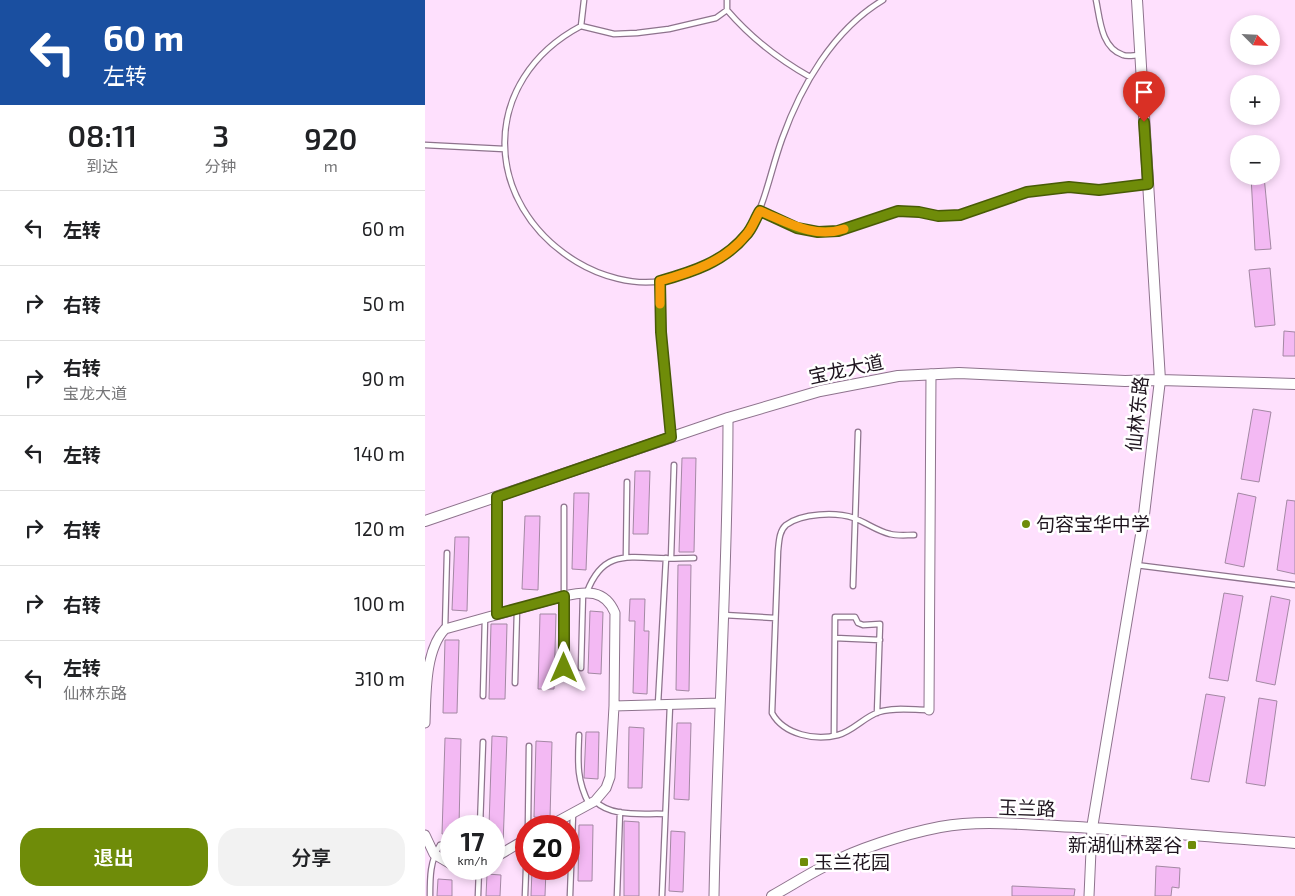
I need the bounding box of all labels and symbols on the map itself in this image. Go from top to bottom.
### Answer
north arrow [1230,15,1280,65]
pin [1123,71,1165,122]
street label: 宝龙大道 [806,349,885,388]
street label: 仙林东路 [1121,375,1152,453]
place label: 句容宝华中学 [1036,512,1150,535]
marker: 句容宝华中学 [1020,518,1032,530]
position arrow [537,641,589,693]
street label: 玉兰路 [998,795,1056,820]
speed limit sign: 20 [515,815,580,880]
place label: 新湖仙林翠谷 [1068,833,1182,856]
marker: 新湖仙林翠谷 [1186,839,1198,851]
place label: 玉兰花园 [814,850,890,873]
marker: 玉兰花园 [798,856,810,868]

